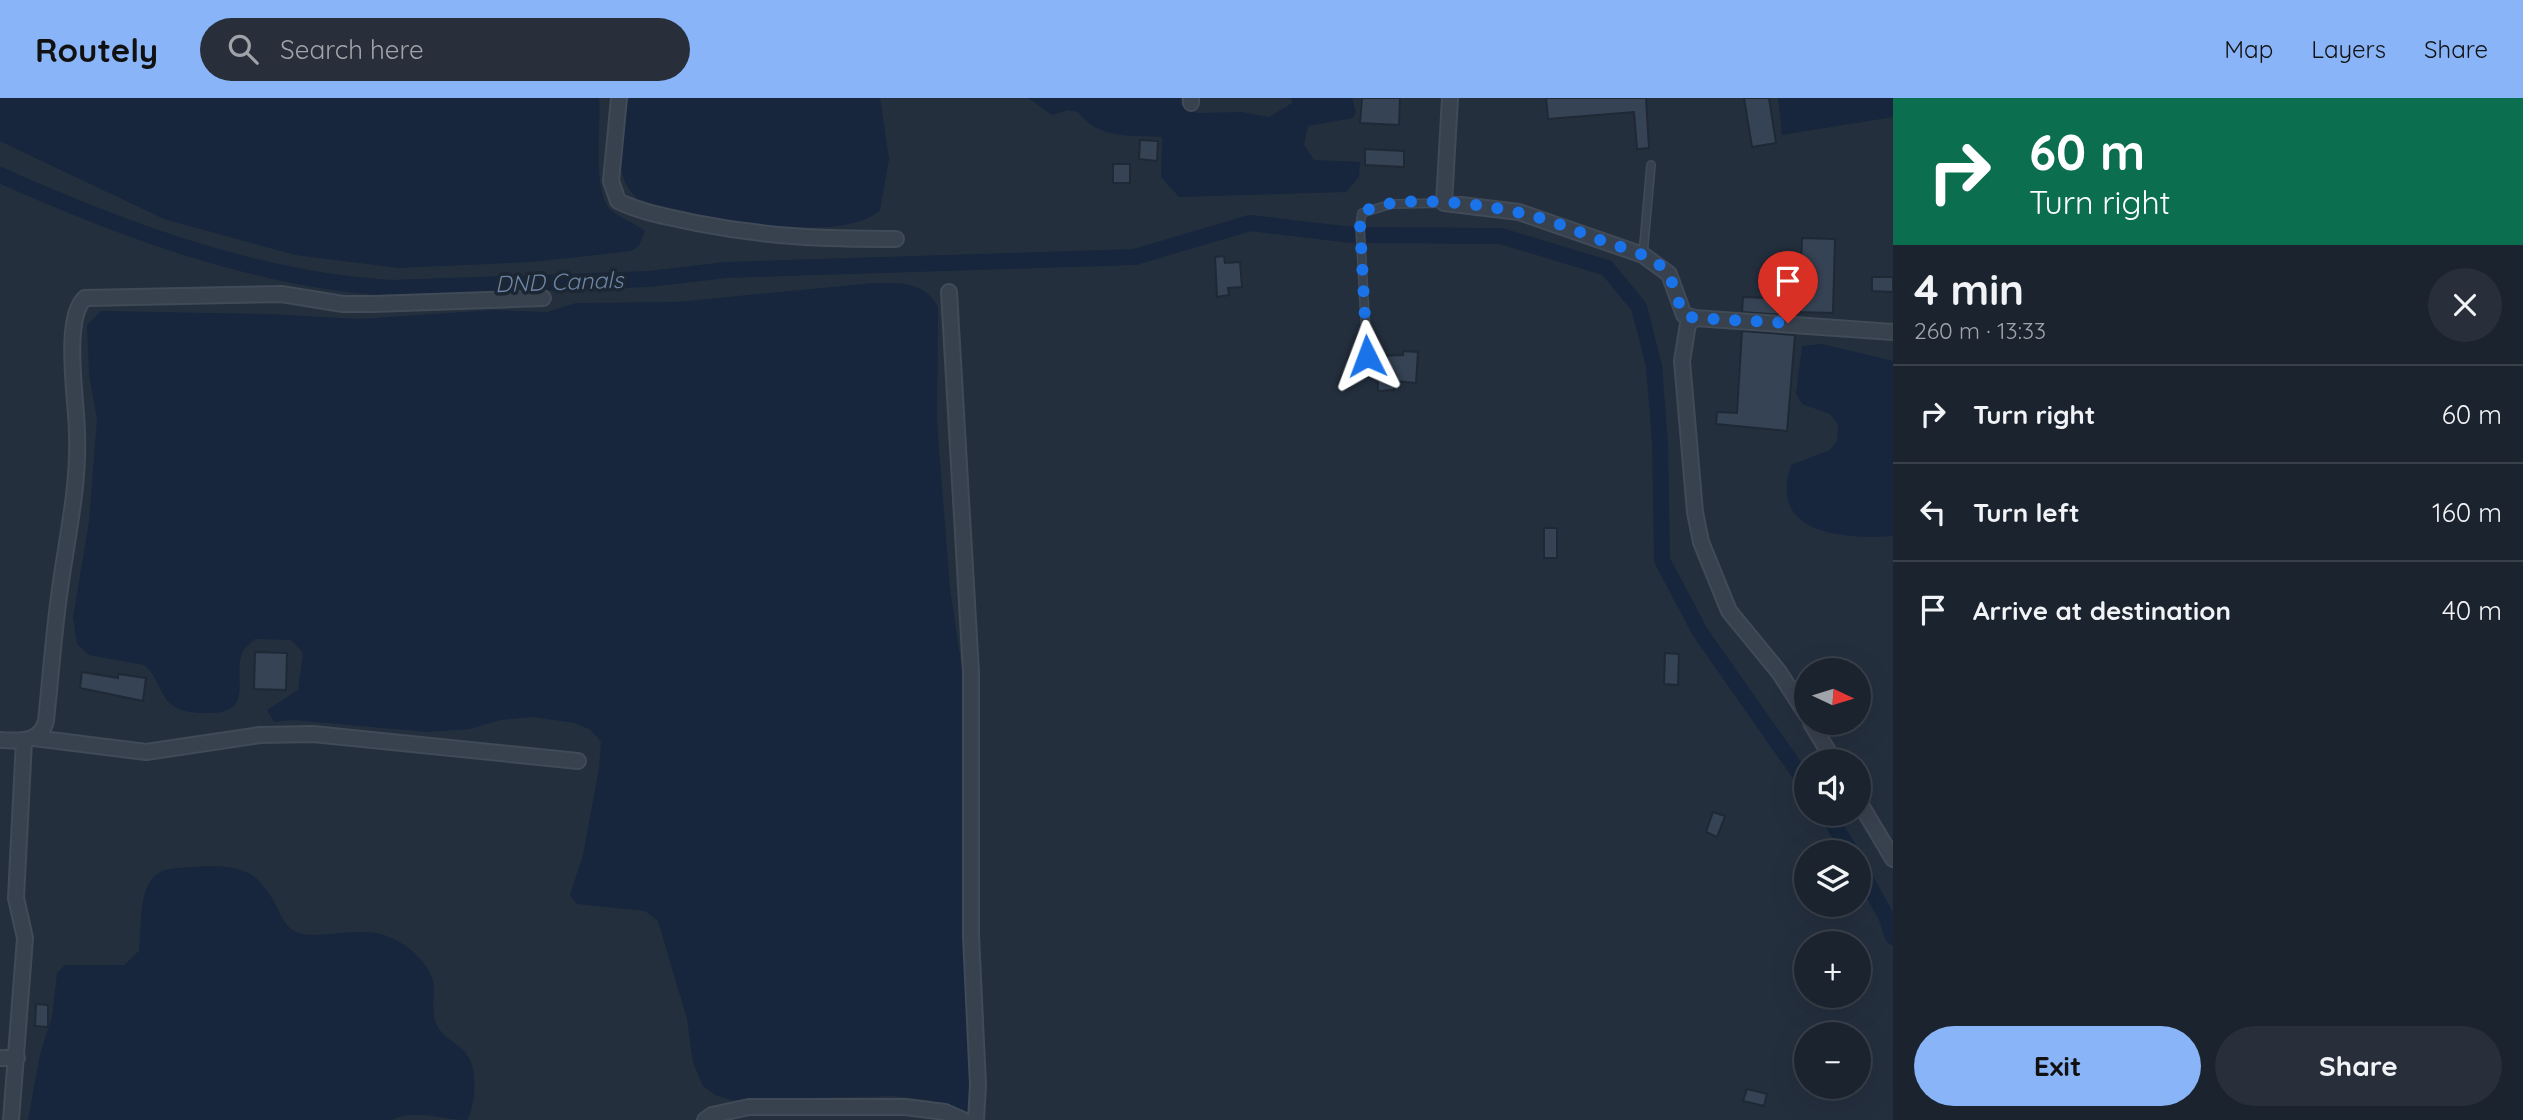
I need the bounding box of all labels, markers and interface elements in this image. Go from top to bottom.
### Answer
search box [200,18,690,81]
text: Routely [35,29,158,70]
icon: search [224,30,262,68]
text: Search here [280,33,424,66]
text: Map [2224,34,2273,64]
text: Layers [2311,34,2386,64]
text: Share [2424,34,2488,64]
text: 60 m [2029,121,2145,182]
icon: right [1914,126,2005,217]
text: Turn right [2029,182,2170,222]
pin [1758,251,1818,323]
icon: arrive [1769,262,1807,300]
text: 4 min [1914,263,2024,316]
water label: DND Canals [494,265,626,298]
button: close [2428,268,2502,342]
text: 260 m · 13:33 [1914,316,2046,345]
position arrow [1330,319,1404,393]
icon: right [1914,395,1952,433]
text: Turn right [1973,398,2095,431]
text: 60 m [2442,398,2502,431]
icon: left [1914,493,1952,531]
text: Turn left [1973,496,2080,529]
text: 160 m [2432,496,2502,529]
icon: arrive [1914,591,1952,629]
text: Arrive at destination [1973,594,2231,627]
text: 40 m [2442,594,2502,627]
north arrow [1794,658,1871,735]
map controls [1794,658,1871,1099]
button: sound [1794,749,1871,826]
button: layers [1794,840,1871,917]
button: + [1794,931,1871,1008]
button: − [1794,1022,1871,1099]
button: Exit [1914,1026,2201,1106]
button: Share [2215,1026,2502,1106]

